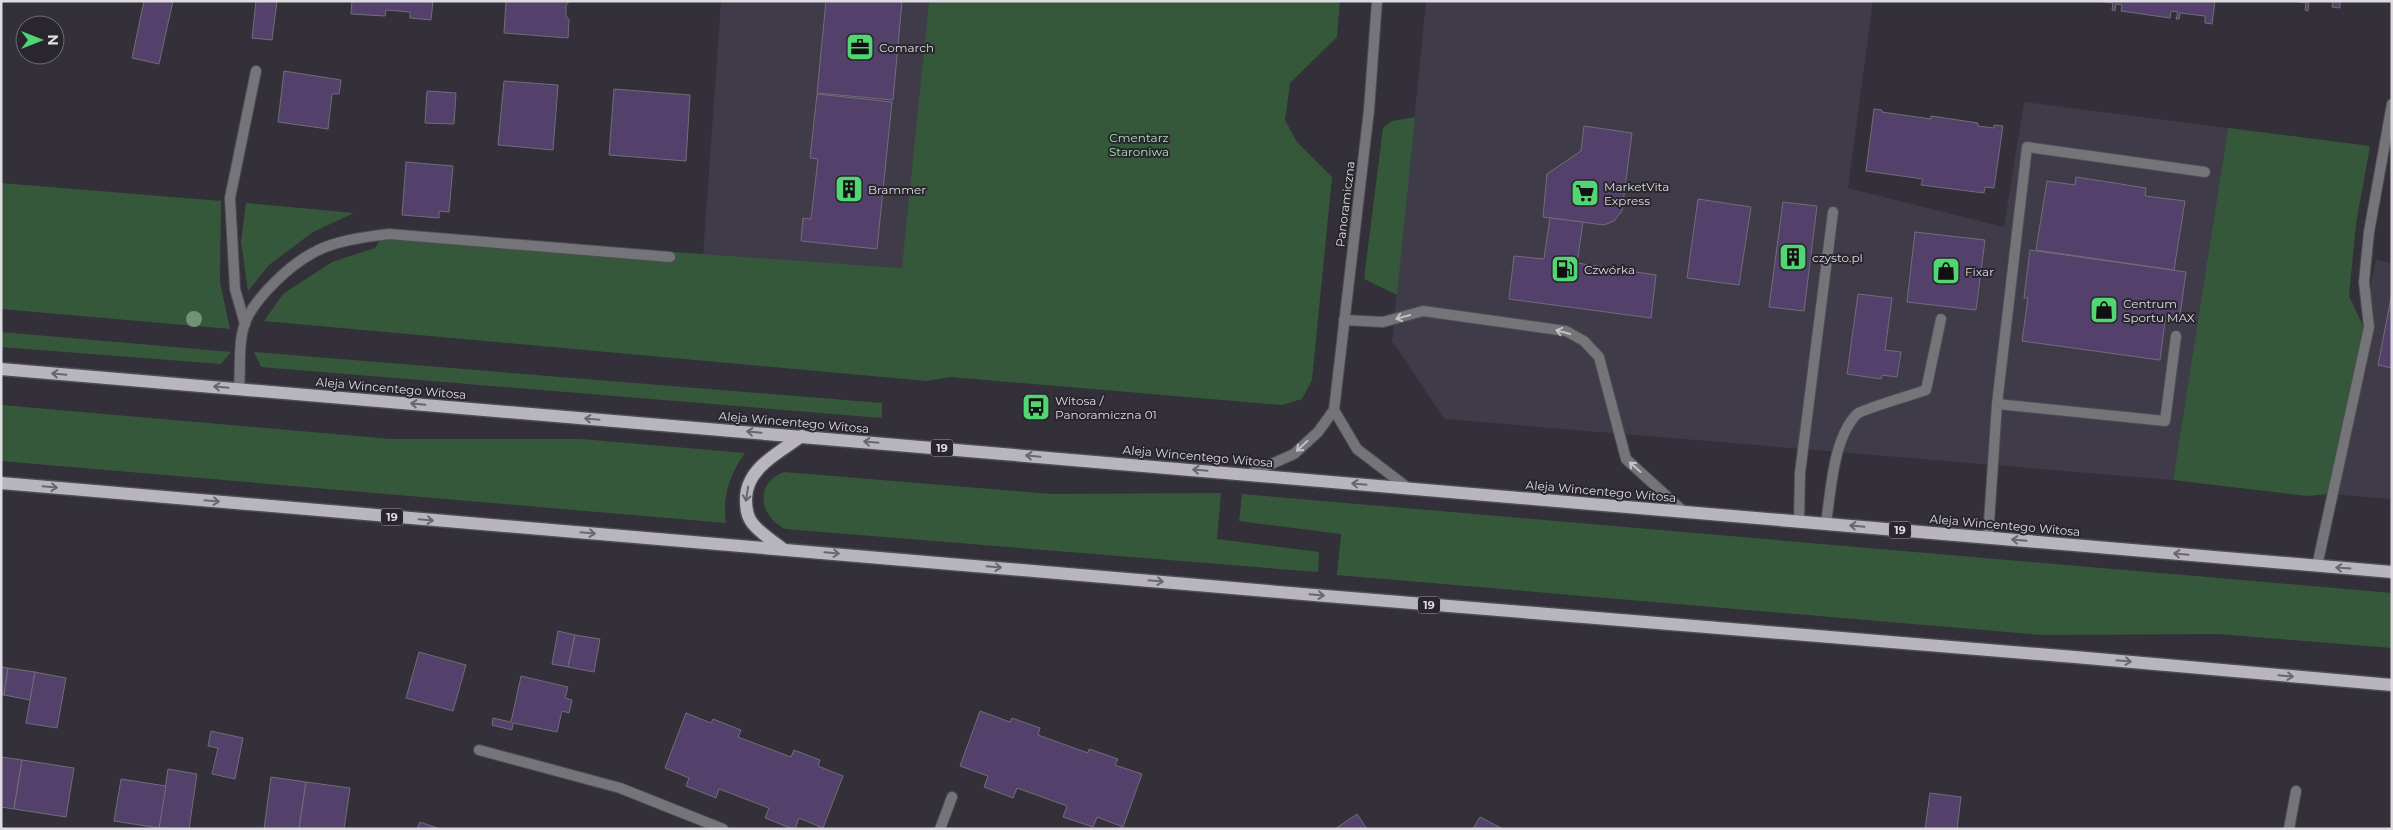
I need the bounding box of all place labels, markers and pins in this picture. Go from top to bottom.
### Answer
office icon: Comarch [845,32,875,62]
place label: Comarch [879,40,934,55]
building icon: Brammer [834,174,864,204]
supermarket icon: MarketVita Express [1570,178,1600,208]
place label: MarketVita Express [1604,179,1669,208]
place label: Brammer [868,182,926,197]
building icon: czysto.pl [1778,242,1808,272]
place label: czysto.pl [1812,250,1863,265]
fuel station icon: Czwórka [1550,254,1580,284]
shop icon: Fixar [1931,256,1961,286]
place label: Czwórka [1584,262,1635,277]
place label: Fixar [1965,264,1994,279]
shop icon: Centrum Sportu MAX [2089,295,2119,325]
place label: Centrum Sportu MAX [2123,296,2195,325]
bus stop icon: Witosa / Panoramiczna 01 [1021,392,1051,422]
place label: Witosa / Panoramiczna 01 [1055,393,1157,422]

